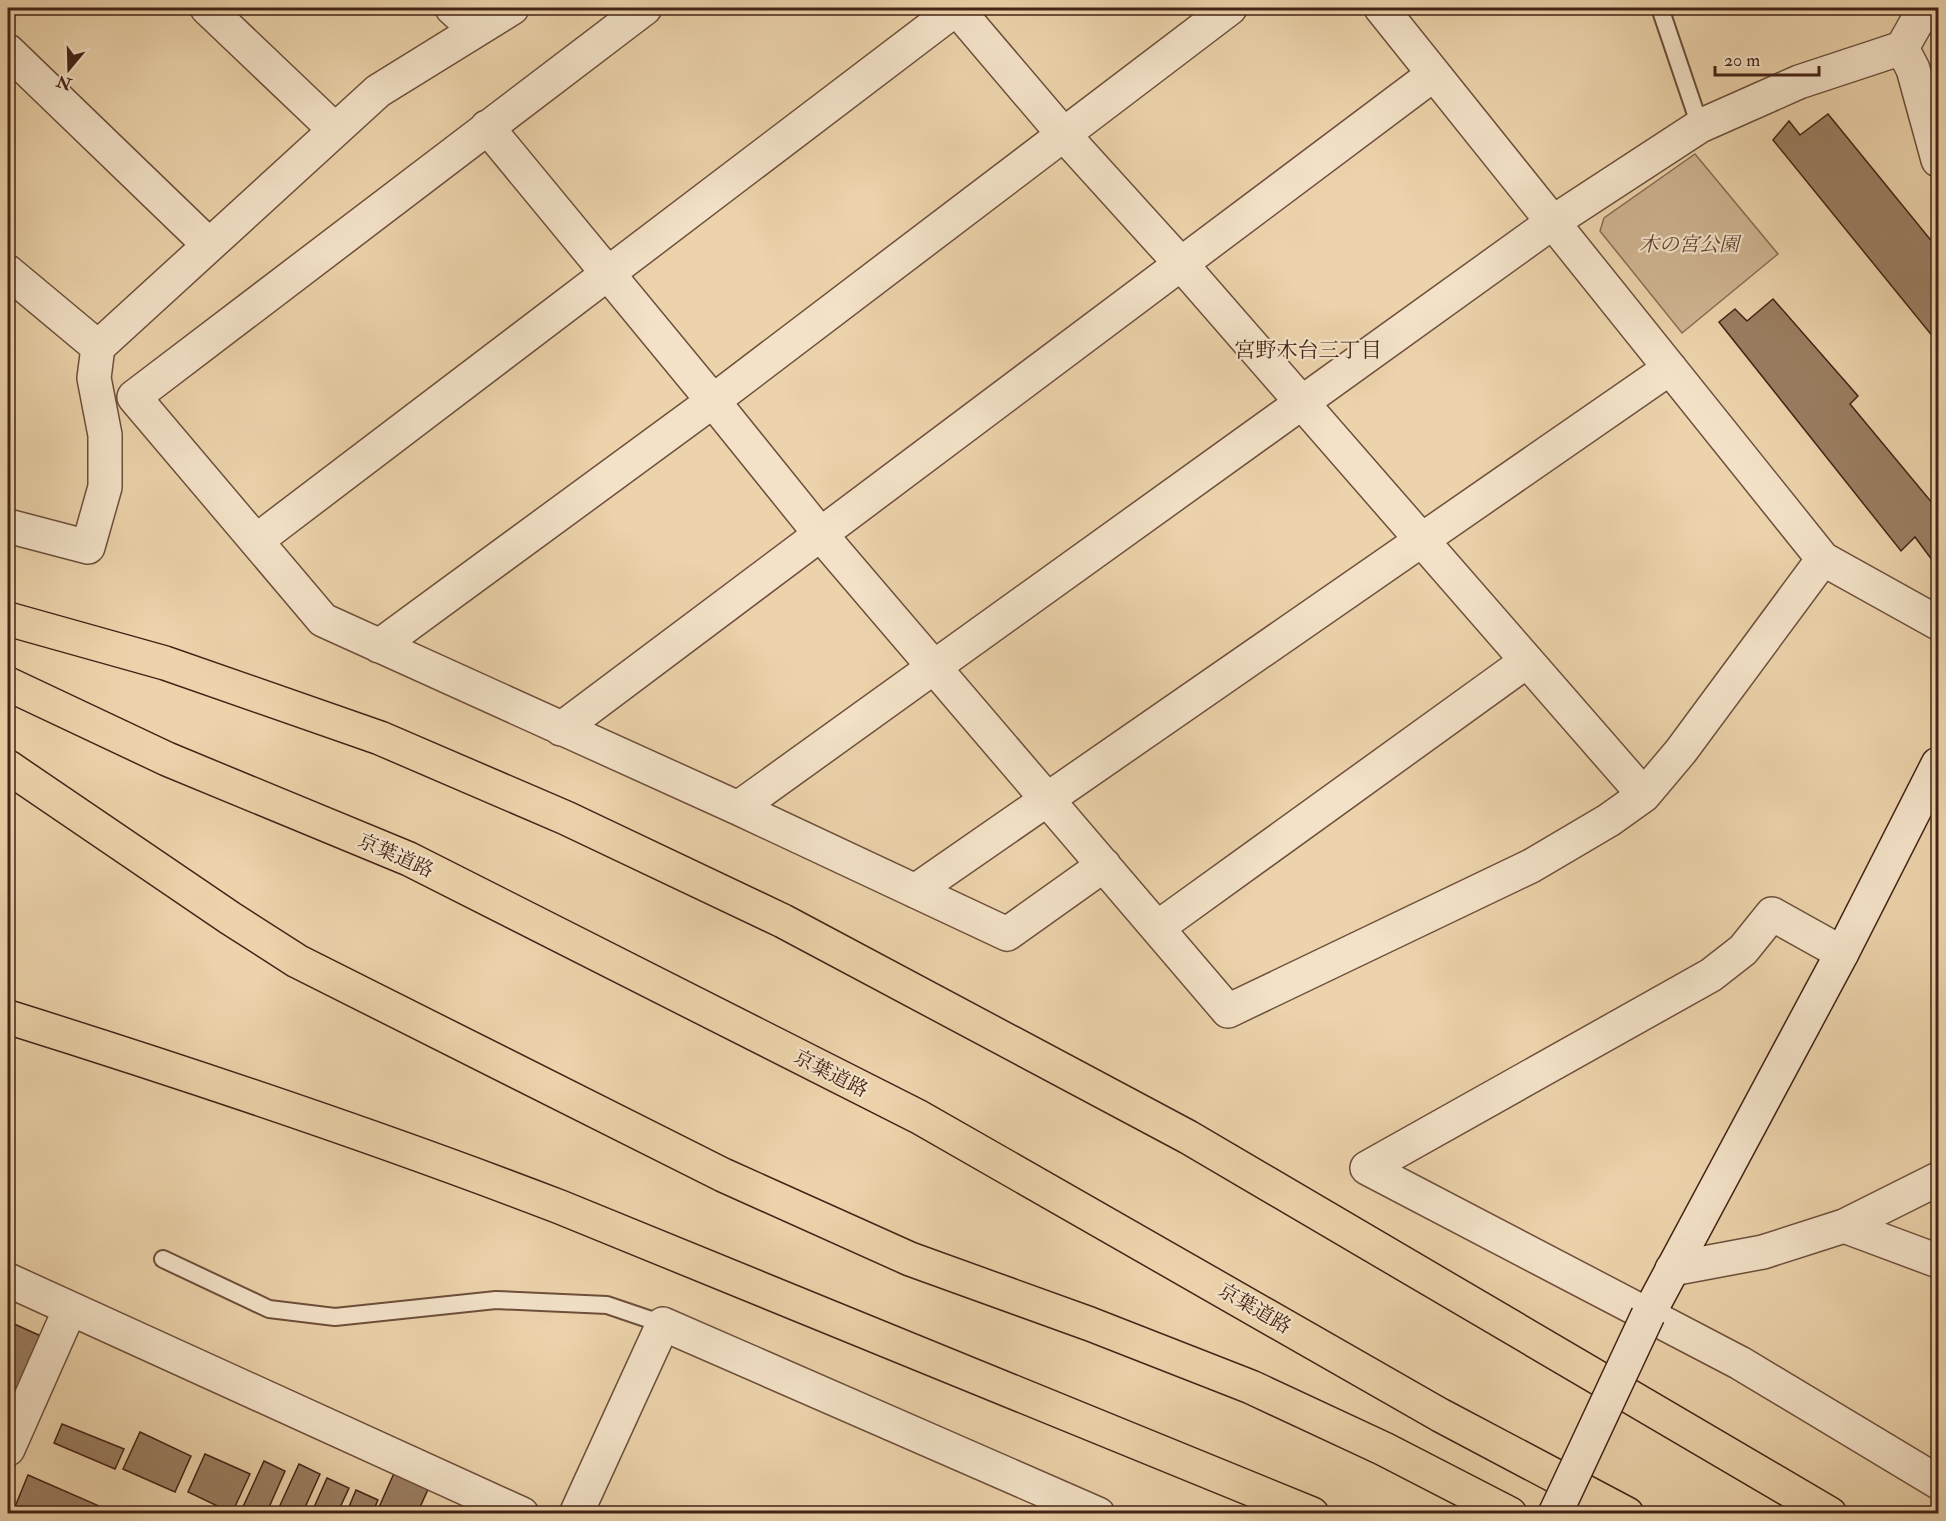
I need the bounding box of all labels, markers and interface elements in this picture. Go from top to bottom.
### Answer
north arrow [39,39,99,99]
scale bar [1715,39,1818,77]
text: 20 m [1724,49,1760,72]
text: N [54,70,75,94]
park label: 木の宮公園 [1639,232,1742,257]
district label: 宮野木台三丁目 [1235,337,1382,364]
street label: 京葉道路 [354,828,437,883]
street label: 京葉道路 [789,1044,872,1103]
street label: 京葉道路 [1214,1278,1296,1339]

